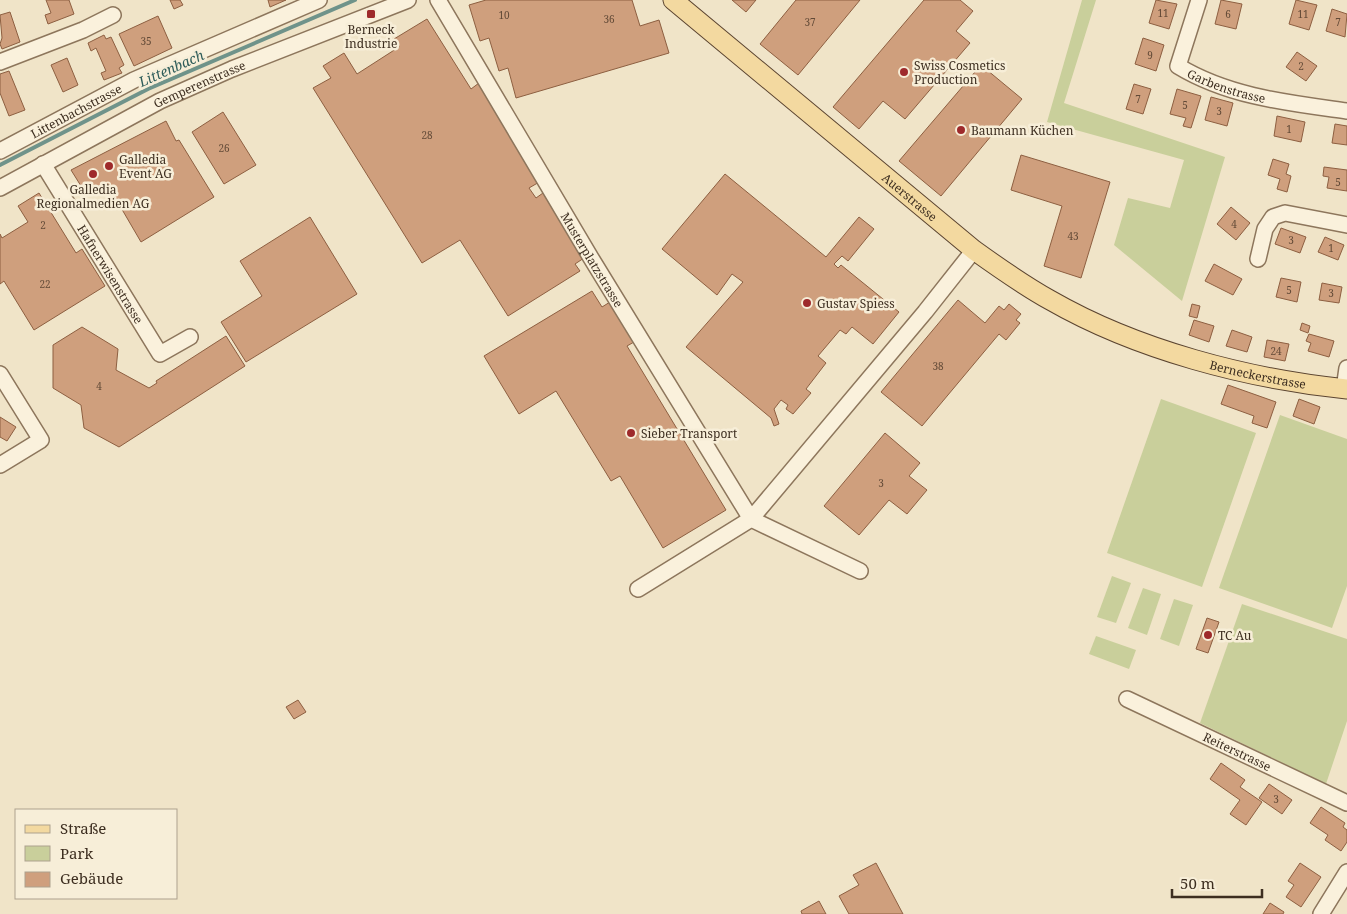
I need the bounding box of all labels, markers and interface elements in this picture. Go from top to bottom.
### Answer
house number: 11 [1157,6,1169,20]
house number: 6 [1225,7,1231,21]
house number: 11 [1297,7,1309,21]
marker: Berneck Industrie [365,8,377,20]
house number: 10 [498,8,510,22]
house number: 36 [603,12,615,26]
house number: 37 [804,15,816,29]
house number: 7 [1335,15,1341,29]
place label: Berneck Industrie [345,21,397,52]
house number: 35 [140,34,152,48]
water label: Littenbach [134,45,207,91]
house number: 9 [1147,48,1153,62]
street label: Gemperenstrasse [150,56,248,112]
place label: Swiss Cosmetics Production [914,57,1005,88]
house number: 2 [1298,59,1304,73]
street label: Garbenstrasse [1185,64,1267,107]
marker: Swiss Cosmetics Production [898,66,910,78]
street label: Littenbachstrasse [27,80,124,142]
house number: 7 [1135,92,1141,106]
house number: 5 [1182,98,1188,112]
house number: 3 [1216,104,1222,118]
place label: Baumann Küchen [971,122,1074,139]
house number: 1 [1286,122,1292,136]
marker: Baumann Küchen [955,124,967,136]
house number: 28 [421,128,433,142]
house number: 26 [218,141,230,155]
place label: Galledia Event AG [119,151,172,182]
marker: Galledia Event AG [103,160,115,172]
marker: Galledia Regionalmedien AG [87,168,99,180]
street label: Auerstrasse [879,169,941,225]
house number: 5 [1335,175,1341,189]
place label: Galledia Regionalmedien AG [37,181,150,212]
street label: Musterplatzstrasse [557,209,628,310]
house number: 4 [1231,217,1237,231]
house number: 2 [40,218,46,232]
street label: Hafnerwisenstrasse [74,221,148,327]
house number: 43 [1067,229,1079,243]
house number: 3 [1288,233,1294,247]
house number: 1 [1328,241,1334,255]
house number: 22 [39,277,51,291]
house number: 5 [1286,283,1292,297]
house number: 3 [1328,286,1334,300]
place label: Gustav Spiess [817,295,895,312]
marker: Gustav Spiess [801,297,813,309]
house number: 24 [1270,344,1282,358]
street label: Berneckerstrasse [1208,356,1307,392]
house number: 38 [932,359,944,373]
house number: 4 [96,379,102,393]
place label: Sieber Transport [641,425,737,442]
marker: Sieber Transport [625,427,637,439]
house number: 3 [878,476,884,490]
place label: TC Au [1218,627,1252,644]
marker: TC Au [1202,629,1214,641]
street label: Reiterstrasse [1200,728,1274,775]
house number: 3 [1273,792,1279,806]
legend [15,809,178,899]
text: Straße [60,818,106,838]
text: Park [60,843,94,863]
scale bar [1172,866,1262,898]
text: Gebäude [60,868,123,888]
text: 50 m [1180,873,1215,893]

